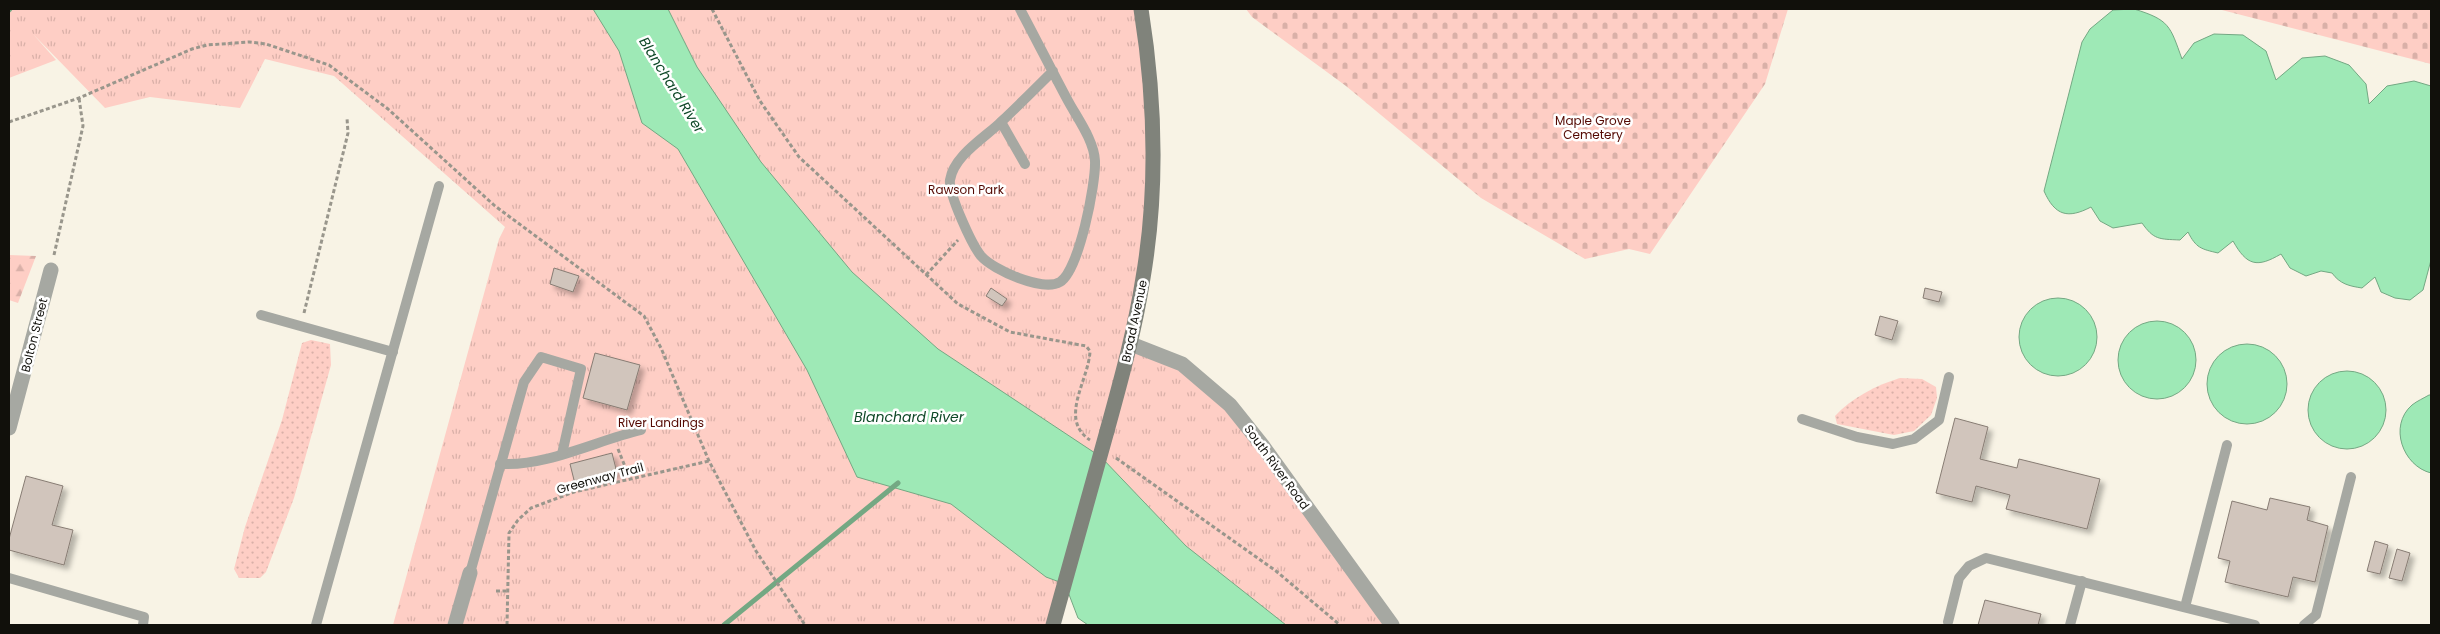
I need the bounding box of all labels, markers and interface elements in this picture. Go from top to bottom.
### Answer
water label: Blanchard River [634,33,710,138]
park label: Maple Grove Cemetery [1555,112,1631,143]
park label: Rawson Park [928,181,1005,198]
street label: Broad Avenue [1117,278,1151,364]
street label: Bolton Street [17,296,51,374]
water label: Blanchard River [854,407,965,427]
park label: River Landings [618,414,704,431]
street label: South River Road [1240,421,1314,513]
street label: Greenway Trail [555,458,645,498]

